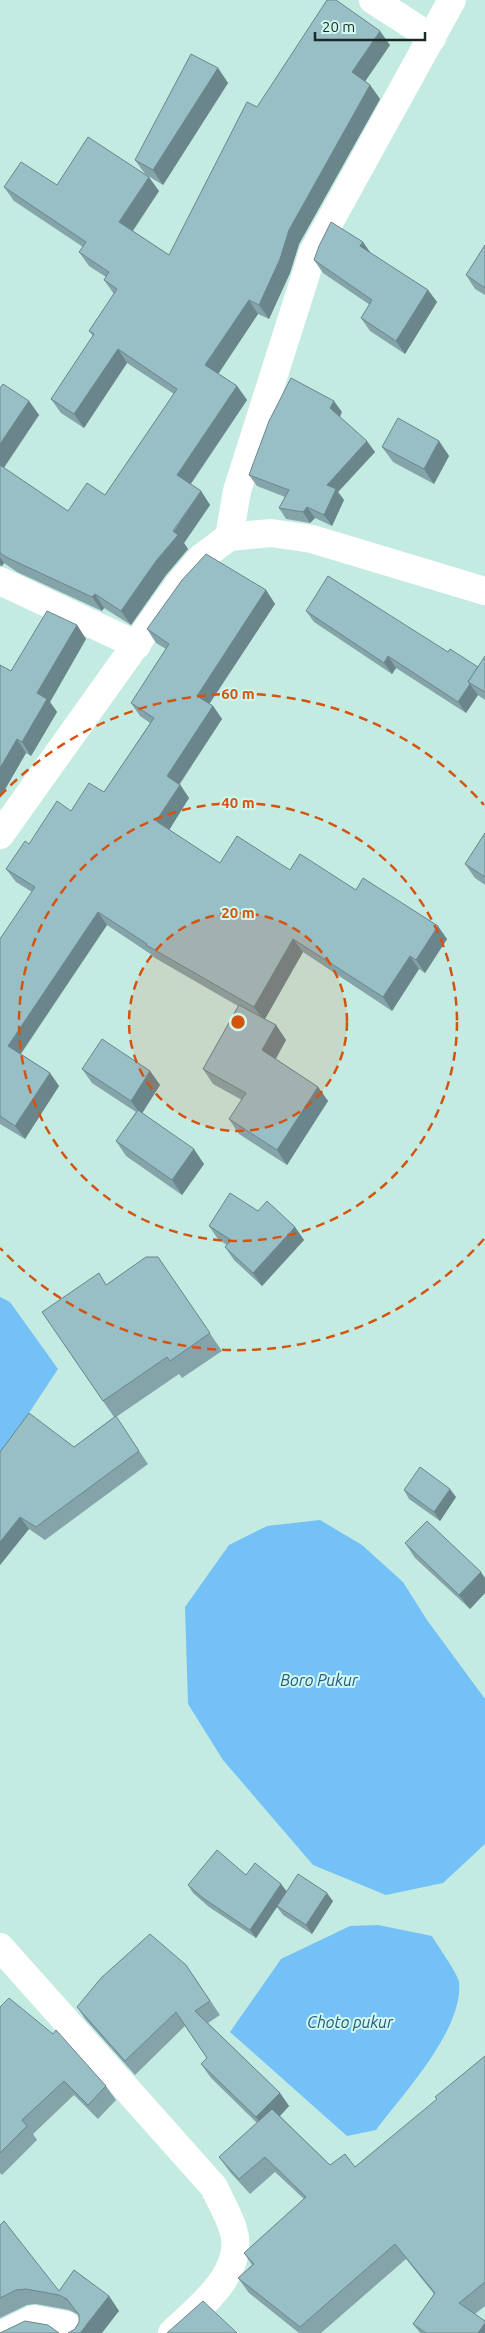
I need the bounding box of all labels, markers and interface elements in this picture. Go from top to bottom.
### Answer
scale bar [315,10,425,42]
text: 20 m [322,18,355,35]
text: 60 m [221,685,255,702]
text: 40 m [221,794,255,811]
text: 20 m [221,904,255,921]
centre of rings [229,1013,247,1031]
water label: Boro Pukur [280,1671,359,1689]
water label: Choto pukur [307,2013,394,2031]

